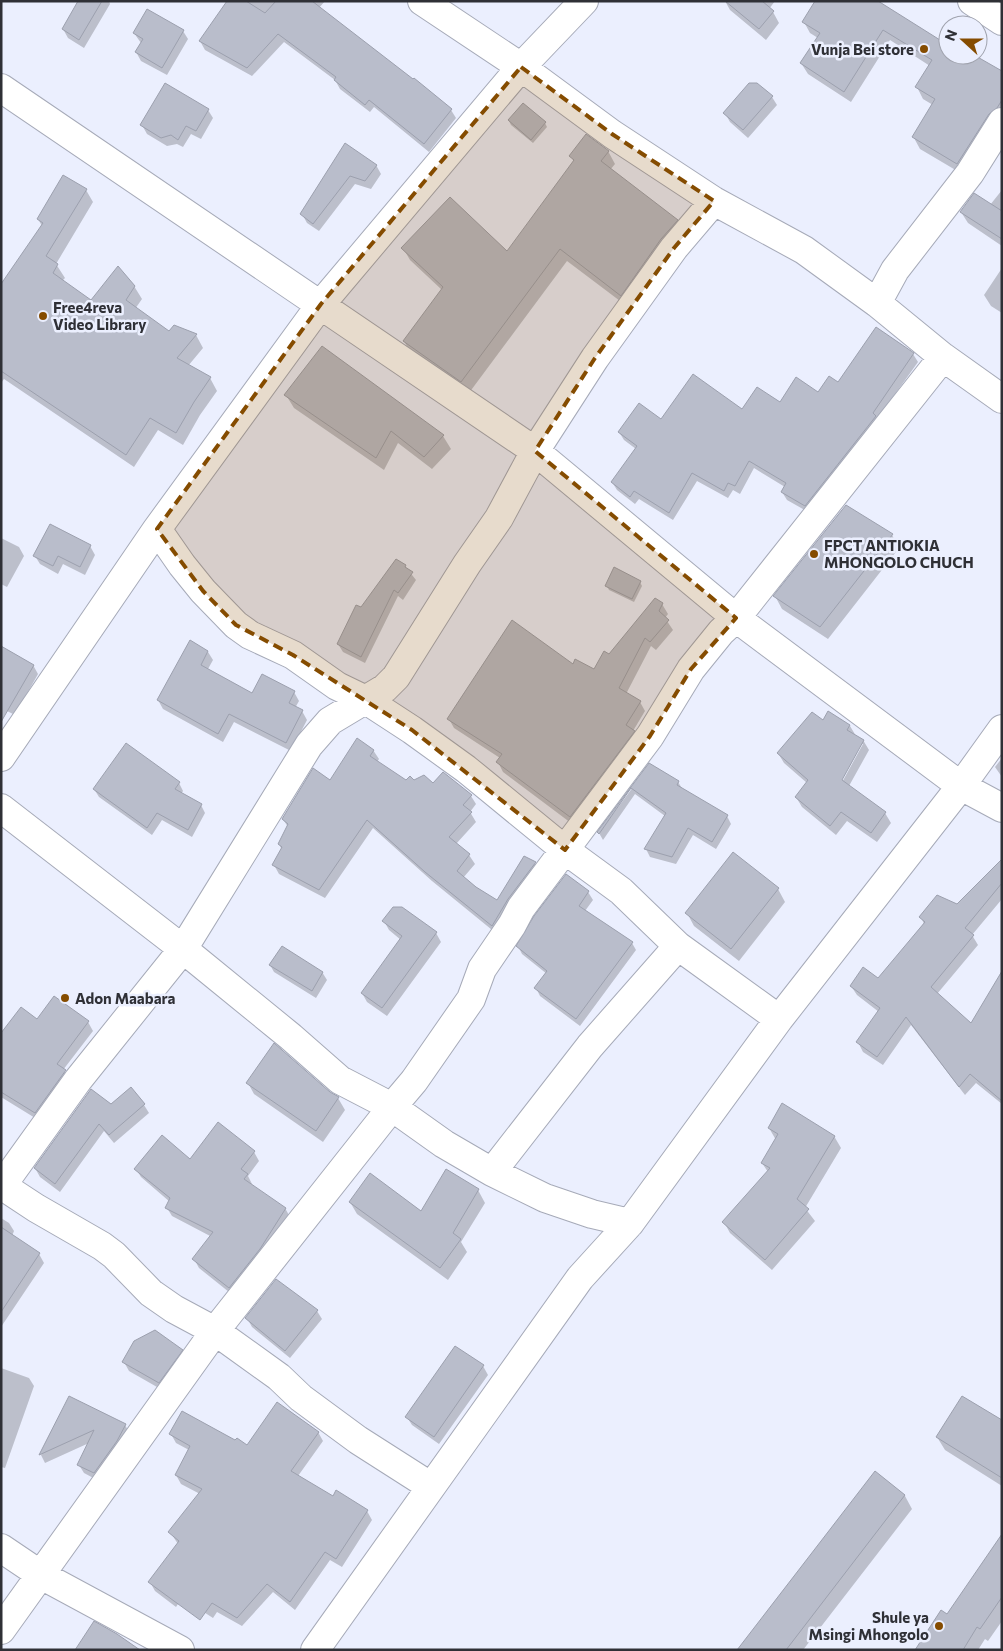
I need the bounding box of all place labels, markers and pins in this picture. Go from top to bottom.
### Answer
place label: Vunja Bei store [811,40,914,58]
marker: Vunja Bei store [918,43,930,55]
place label: Free4reva Video Library [53,298,147,333]
marker: Free4reva Video Library [37,310,49,322]
place label: FPCT ANTIOKIA MHONGOLO CHUCH [824,536,974,571]
marker: FPCT ANTIOKIA MHONGOLO CHUCH [808,548,820,560]
place label: Adon Maabara [75,989,176,1007]
marker: Adon Maabara [59,992,71,1004]
place label: Shule ya Msingi Mhongolo [809,1608,929,1643]
marker: Shule ya Msingi Mhongolo [933,1620,945,1632]

